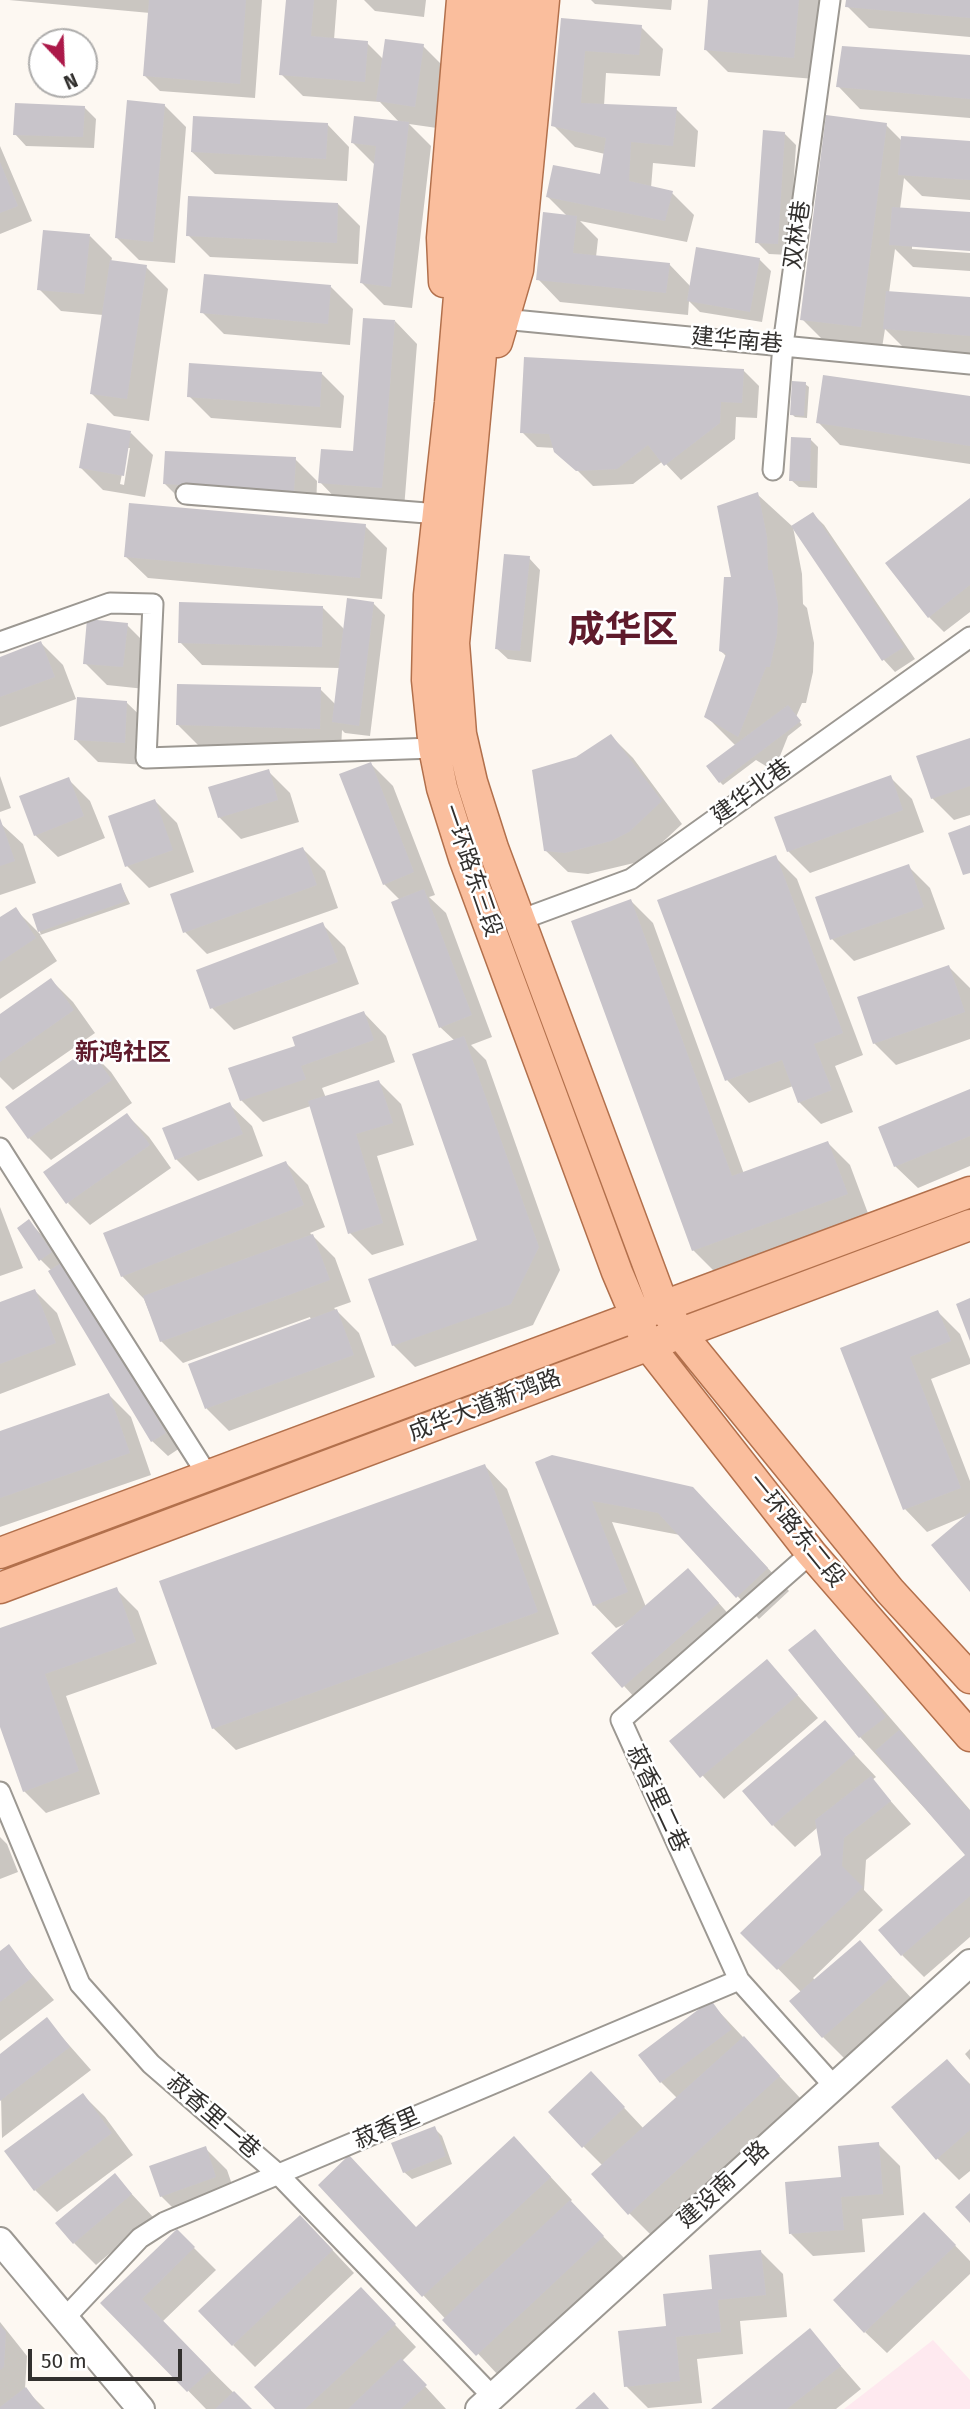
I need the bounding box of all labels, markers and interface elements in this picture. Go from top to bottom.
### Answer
north arrow [28,28,98,98]
text: N [60,68,81,94]
street label: 双林巷 [780,199,816,271]
street label: 建华南巷 [690,323,784,359]
district label: 成华区 [568,610,678,654]
street label: 建华北巷 [707,754,797,830]
street label: 一环路东三段 [435,801,507,941]
district label: 新鸿社区 [75,1039,171,1067]
street label: 成华大道新鸿路 [405,1364,565,1448]
street label: 一环路东二段 [742,1469,850,1593]
street label: 菽香里二巷 [620,1741,694,1857]
street label: 菽香里一巷 [161,2069,265,2165]
street label: 菽香里 [350,2103,424,2155]
street label: 建设南一路 [673,2136,775,2234]
scale bar [32,2336,186,2380]
text: 50 m [41,2348,87,2374]

